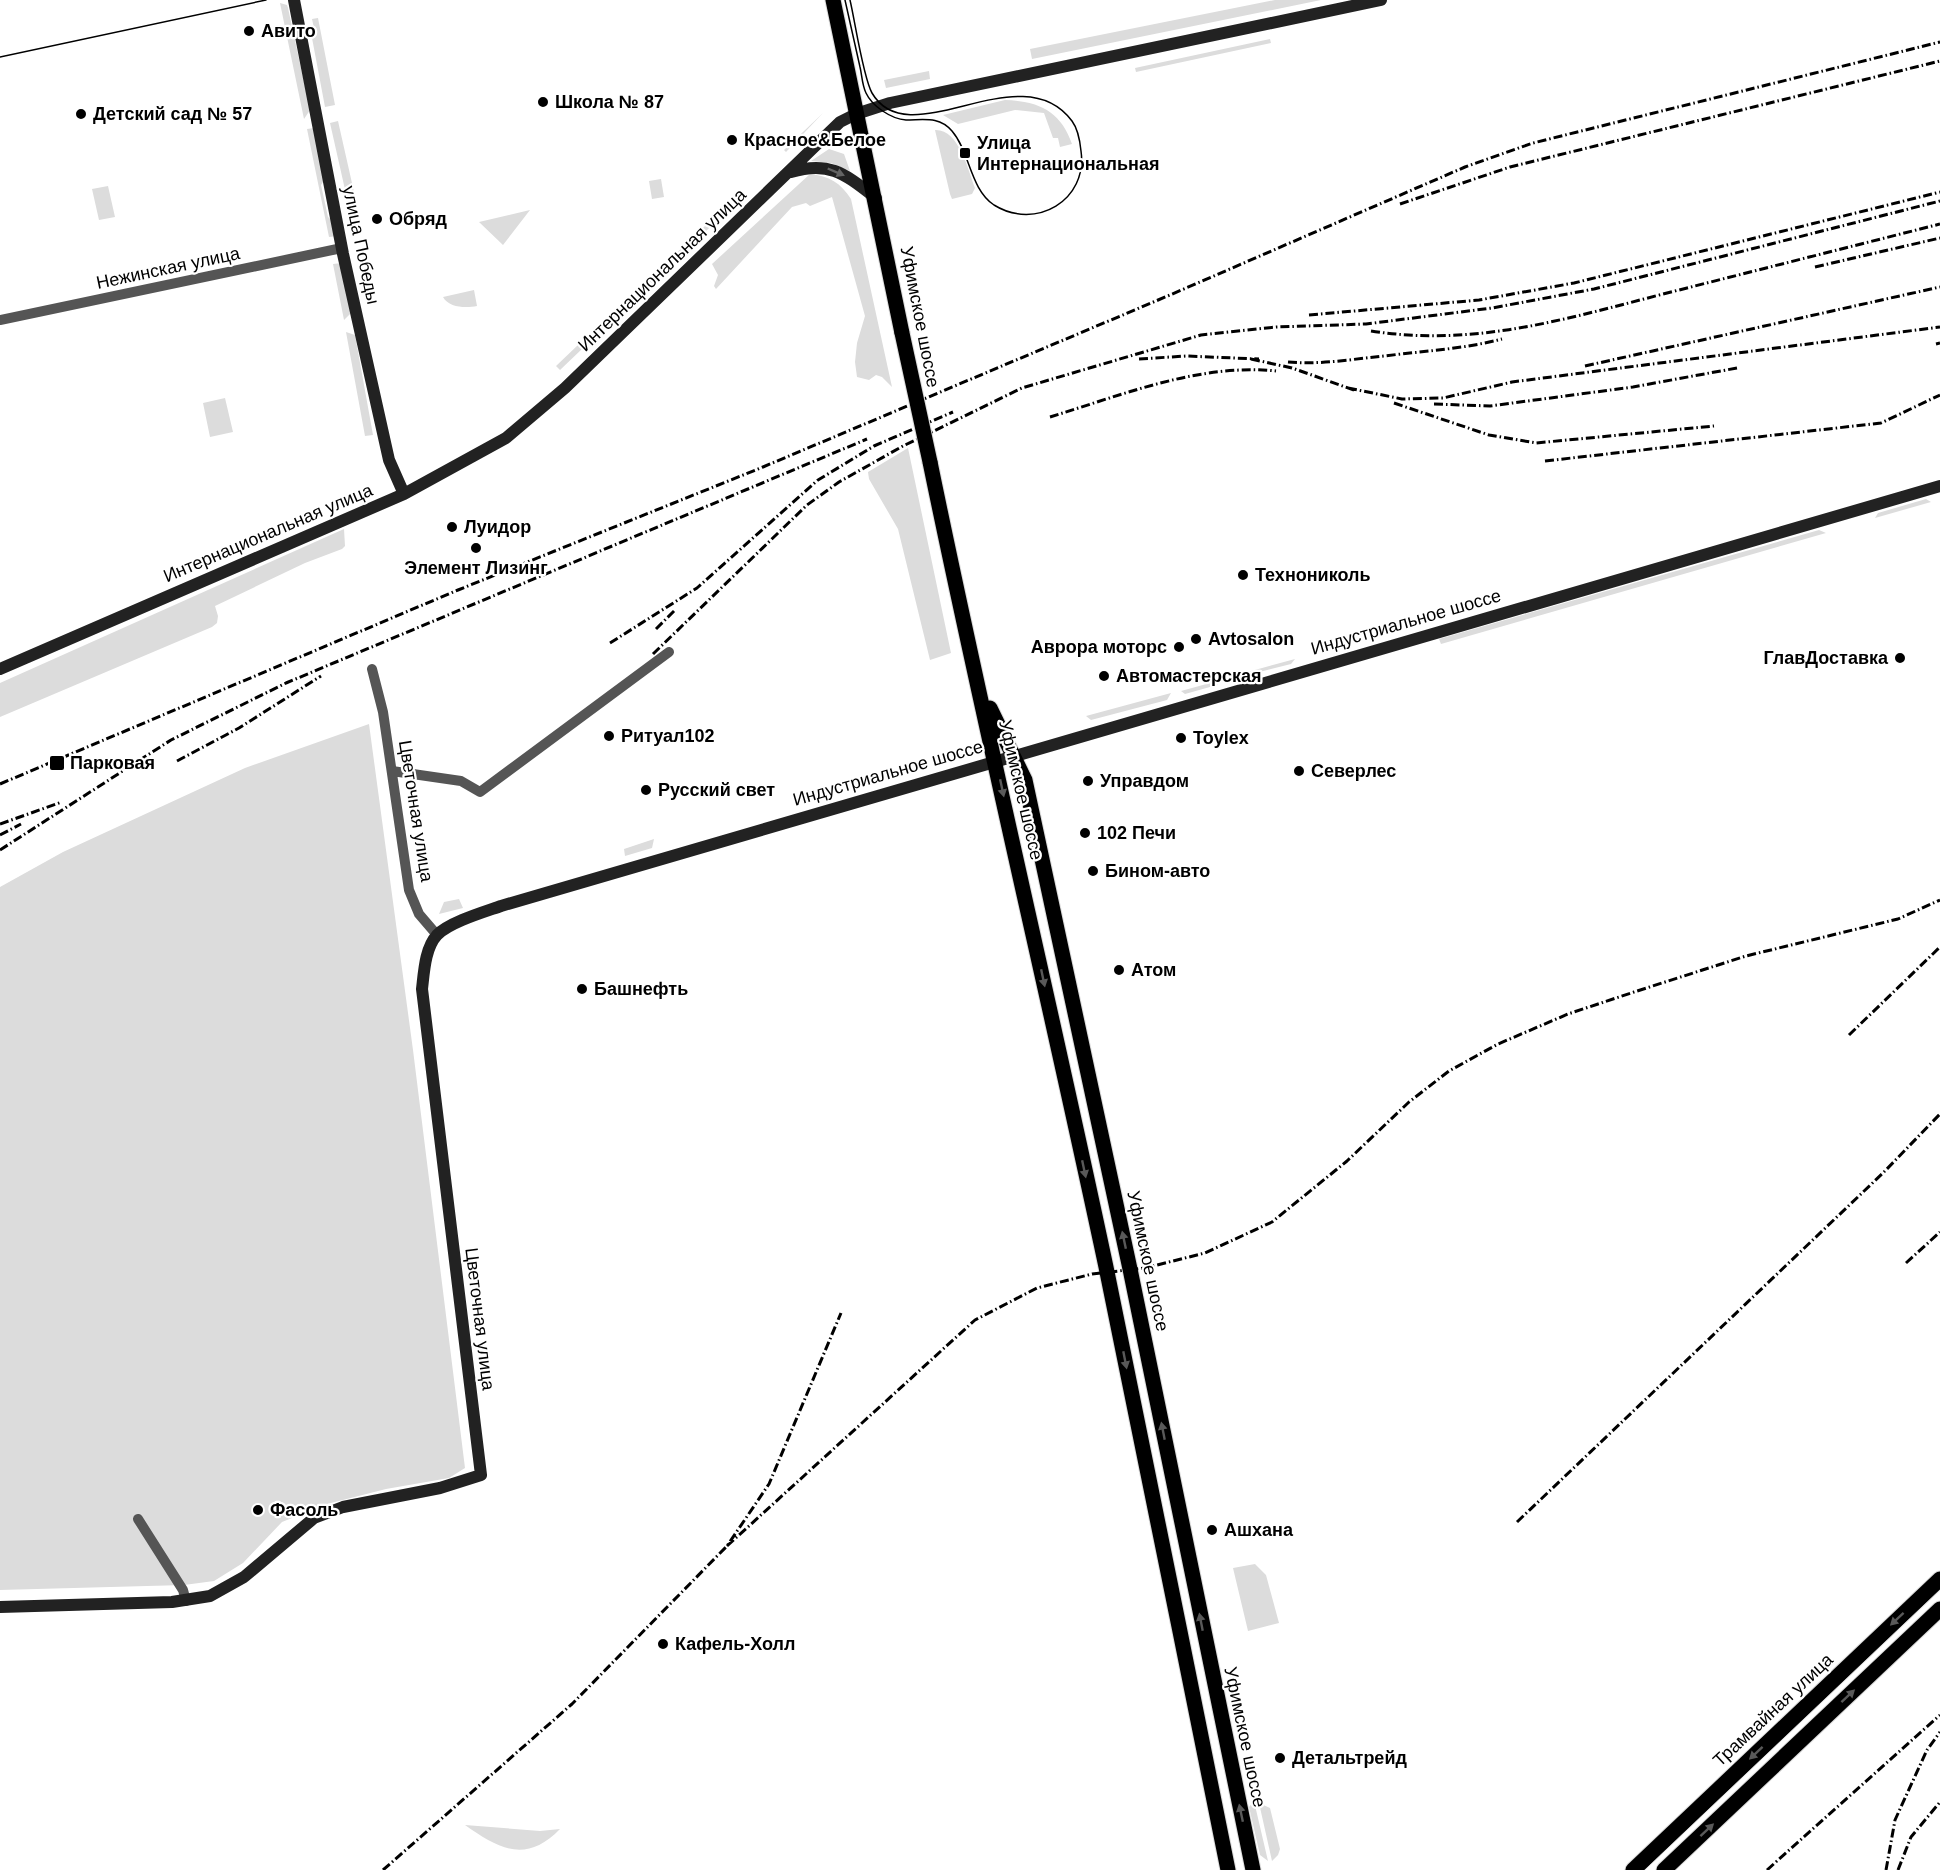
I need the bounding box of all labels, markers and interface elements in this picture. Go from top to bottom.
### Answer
place label: Авито [261,21,316,41]
marker: Авито [242,24,256,38]
place label: Школа № 87 [555,92,664,112]
marker: Школа № 87 [536,95,550,109]
place label: Детский сад № 57 [93,104,252,124]
marker: Детский сад № 57 [74,107,88,121]
place label: Красное&Белое [744,130,886,150]
marker: Красное&Белое [725,133,739,147]
place label: Улица Интернациональная [977,133,1159,174]
marker: Улица Интернациональная [958,146,972,160]
one-way arrow [828,167,846,177]
street label: улица Победы [339,184,383,306]
street label: Интернациональная улица [574,184,751,355]
place label: Обряд [389,209,447,229]
marker: Обряд [370,212,384,226]
street label: Нежинская улица [94,243,243,293]
street label: Уфимское шоссе [897,245,943,389]
street label: Интернациональная улица [160,479,377,586]
place label: Луидор [464,517,531,537]
marker: Луидор [445,520,459,534]
marker: Элемент Лизинг [469,541,483,555]
place label: Элемент Лизинг [404,558,548,578]
place label: Технониколь [1255,565,1371,585]
marker: Технониколь [1236,568,1250,582]
street label: Индустриальное шоссе [1309,585,1503,659]
place label: Avtosalon [1208,629,1294,649]
marker: Avtosalon [1189,632,1203,646]
place label: Аврора моторс [1031,637,1167,657]
marker: Аврора моторс [1172,640,1186,654]
place label: ГлавДоставка [1763,648,1889,668]
marker: ГлавДоставка [1893,651,1907,665]
place label: Автомастерская [1116,666,1262,686]
marker: Автомастерская [1097,669,1111,683]
street label: Уфимское шоссе [995,718,1047,862]
place label: Ритуал102 [621,726,715,746]
place label: Toylex [1193,728,1249,748]
marker: Ритуал102 [602,729,616,743]
marker: Toylex [1174,731,1188,745]
street label: Индустриальное шоссе [791,736,985,810]
street label: Цветочная улица [395,739,437,884]
place label: Парковая [70,753,155,773]
marker: Парковая [48,754,66,772]
place label: Северлес [1311,761,1396,781]
marker: Северлес [1292,764,1306,778]
place label: Управдом [1100,771,1189,791]
marker: Управдом [1081,774,1095,788]
one-way arrow [997,779,1007,797]
place label: Русский свет [658,780,775,800]
marker: Русский свет [639,783,653,797]
place label: 102 Печи [1097,823,1176,843]
marker: 102 Печи [1078,826,1092,840]
place label: Бином-авто [1105,861,1210,881]
marker: Бином-авто [1086,864,1100,878]
place label: Атом [1131,960,1176,980]
marker: Атом [1112,963,1126,977]
one-way arrow [1039,969,1048,988]
place label: Башнефть [594,979,688,999]
marker: Башнефть [575,982,589,996]
one-way arrow [1080,1160,1090,1178]
street label: Уфимское шоссе [1123,1189,1173,1333]
one-way arrow [1119,1230,1128,1249]
street label: Цветочная улица [461,1247,499,1392]
one-way arrow [1121,1350,1130,1369]
one-way arrow [1158,1421,1167,1440]
place label: Фасоль [270,1500,338,1520]
marker: Фасоль [251,1503,265,1517]
place label: Ашхана [1224,1520,1294,1540]
marker: Ашхана [1205,1523,1219,1537]
one-way arrow [1196,1612,1205,1631]
one-way arrow [1891,1612,1905,1626]
place label: Кафель-Холл [675,1634,795,1654]
marker: Кафель-Холл [656,1637,670,1651]
street label: Трамвайная улица [1709,1649,1838,1771]
street label: Уфимское шоссе [1220,1665,1270,1809]
one-way arrow [1841,1689,1855,1703]
one-way arrow [1749,1746,1763,1760]
place label: Детальтрейд [1292,1748,1407,1768]
marker: Детальтрейд [1273,1751,1287,1765]
one-way arrow [1235,1804,1245,1822]
one-way arrow [1699,1823,1714,1837]

